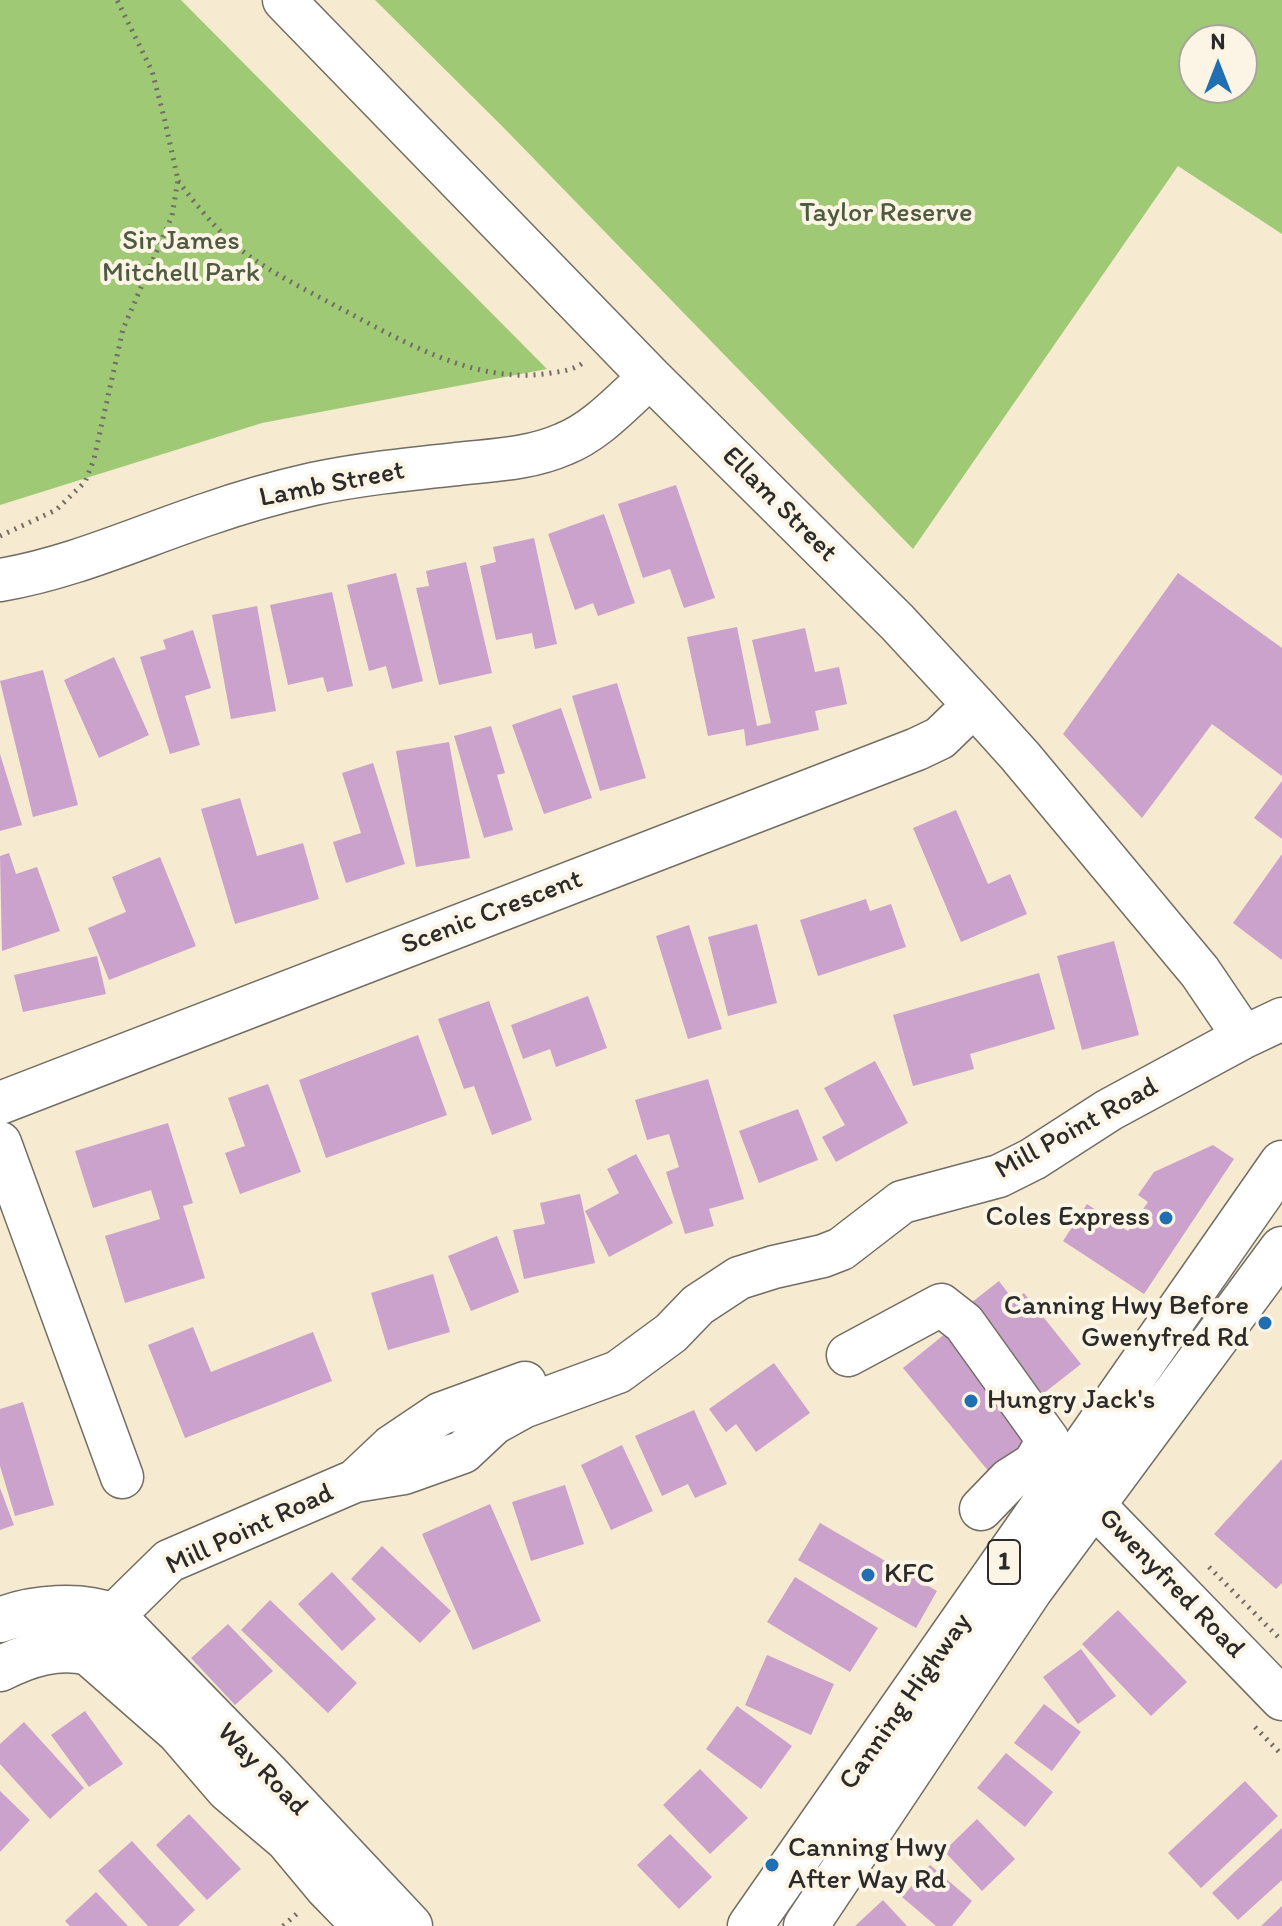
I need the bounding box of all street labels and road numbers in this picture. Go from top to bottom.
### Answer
street label: Ellam Street [714,440,844,570]
street label: Lamb Street [257,454,407,516]
street label: Scenic Crescent [397,863,587,963]
street label: Mill Point Road [990,1070,1164,1188]
street label: Mill Point Road [161,1477,339,1583]
street label: Gwenyfred Road [1091,1502,1251,1666]
road number: 1 [988,1540,1020,1584]
street label: Canning Highway [833,1607,979,1797]
street label: Way Road [209,1716,315,1824]

